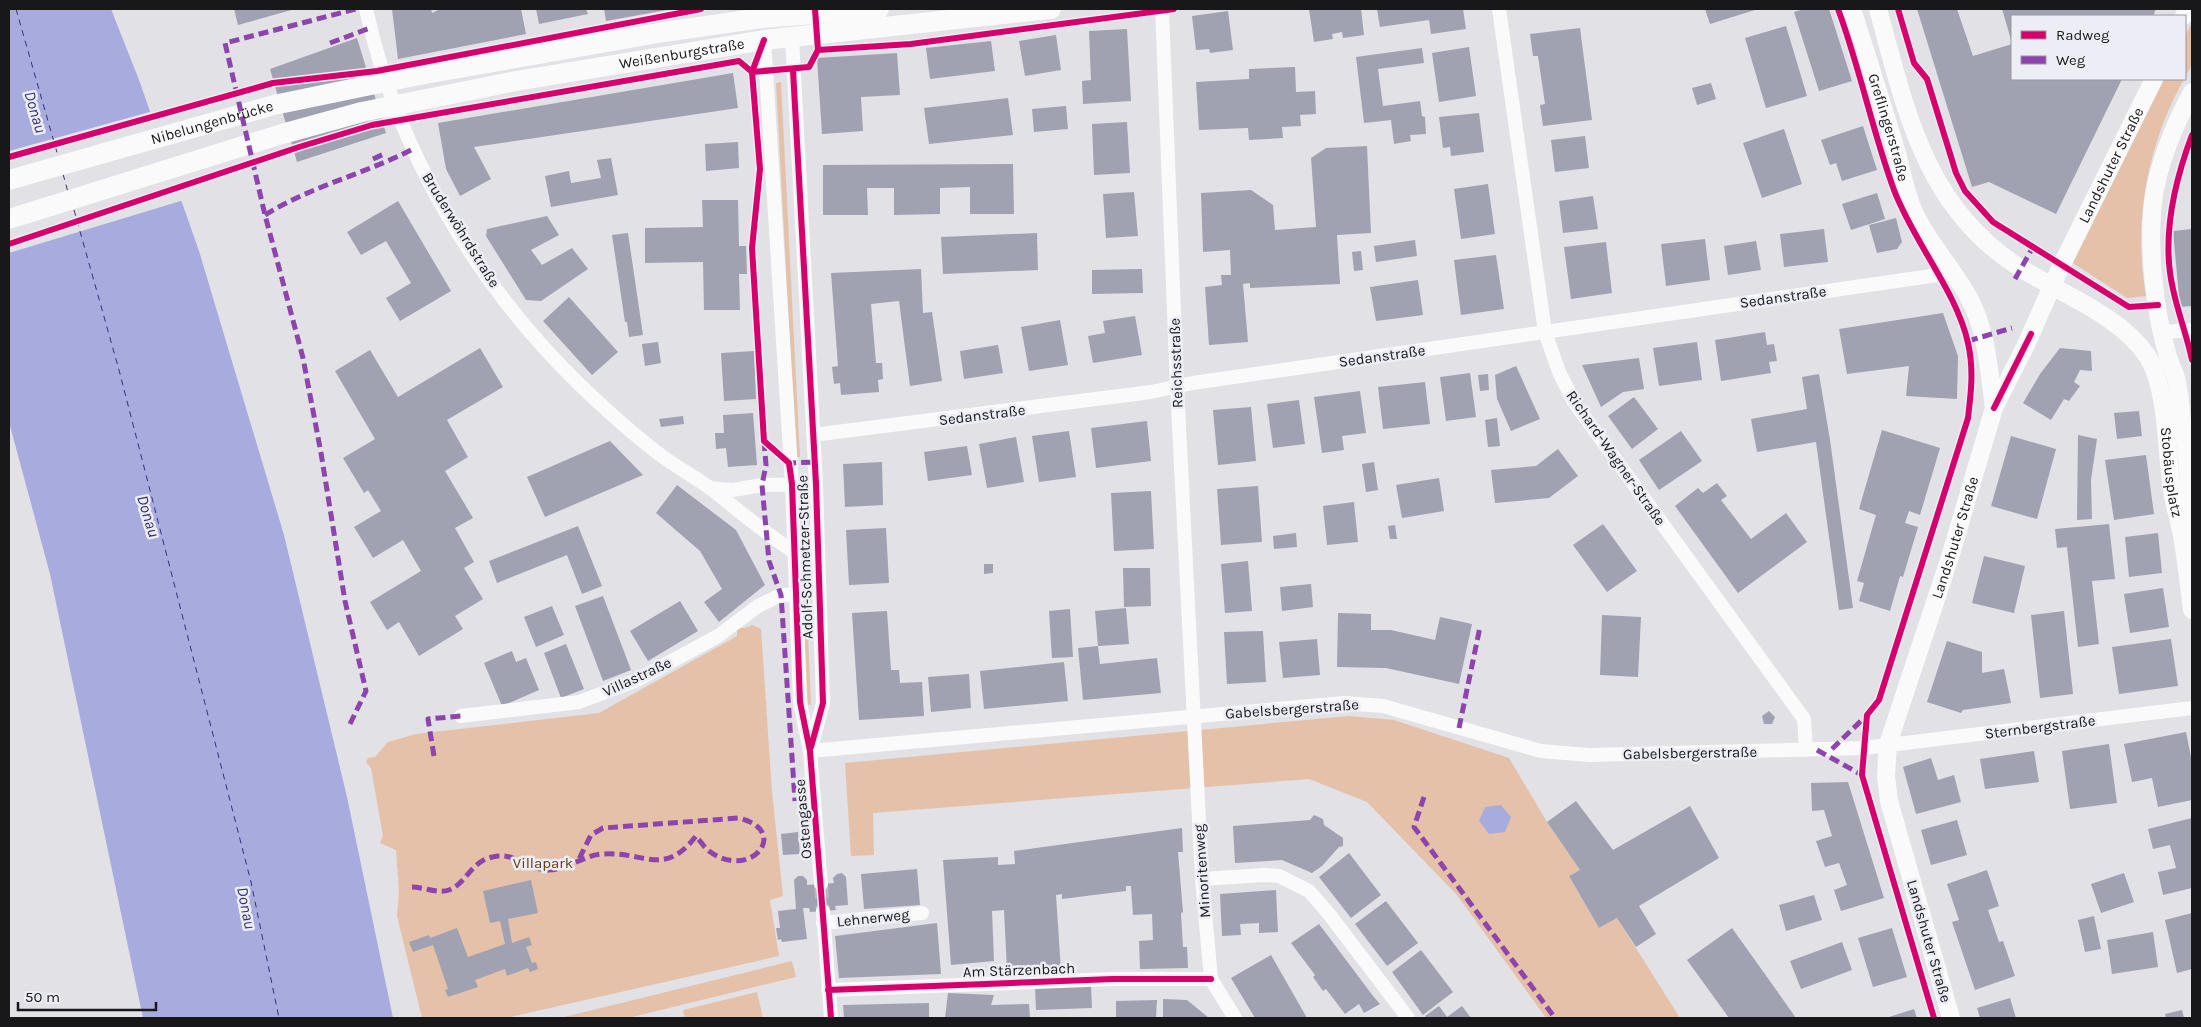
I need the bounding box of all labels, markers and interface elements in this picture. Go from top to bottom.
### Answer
legend [2011,15,2186,80]
text: Radweg [2056,26,2110,44]
street label: Weißenburgstraße [618,34,746,73]
text: Weg [2056,51,2086,69]
street label: Greflingerstraße [1864,71,1913,183]
water label: Donau [20,89,51,135]
street label: Nibelungenbrücke [149,97,275,148]
street label: Landshuter Straße [2075,104,2147,226]
street label: Bruderwöhrdstraße [418,169,504,291]
street label: Sedanstraße [1739,282,1827,312]
street label: Reichsstraße [1165,318,1187,408]
street label: Sedanstraße [1338,341,1426,371]
street label: Richard-Wagner-Straße [1563,387,1669,529]
street label: Sedanstraße [938,401,1026,429]
street label: Stobäusplatz [2157,426,2186,519]
street label: Landshuter Straße [1928,474,1982,601]
street label: Adolf-Schmetzer-Straße [793,475,817,639]
water label: Donau [133,493,164,539]
street label: Villastraße [600,653,674,701]
street label: Gabelsbergerstraße [1225,695,1359,723]
street label: Sternbergstraße [1984,711,2096,743]
street label: Gabelsbergerstraße [1623,743,1757,763]
street label: Ostengasse [791,778,815,860]
street label: Minoritenweg [1190,823,1214,918]
park label: Villapark [513,854,573,872]
street label: Landshuter Straße [1903,878,1955,1004]
water label: Donau [233,885,260,931]
street label: Lehnerweg [836,905,911,931]
street label: Am Stärzenbach [963,959,1075,981]
scale bar [18,980,155,1012]
text: 50 m [25,988,60,1006]

